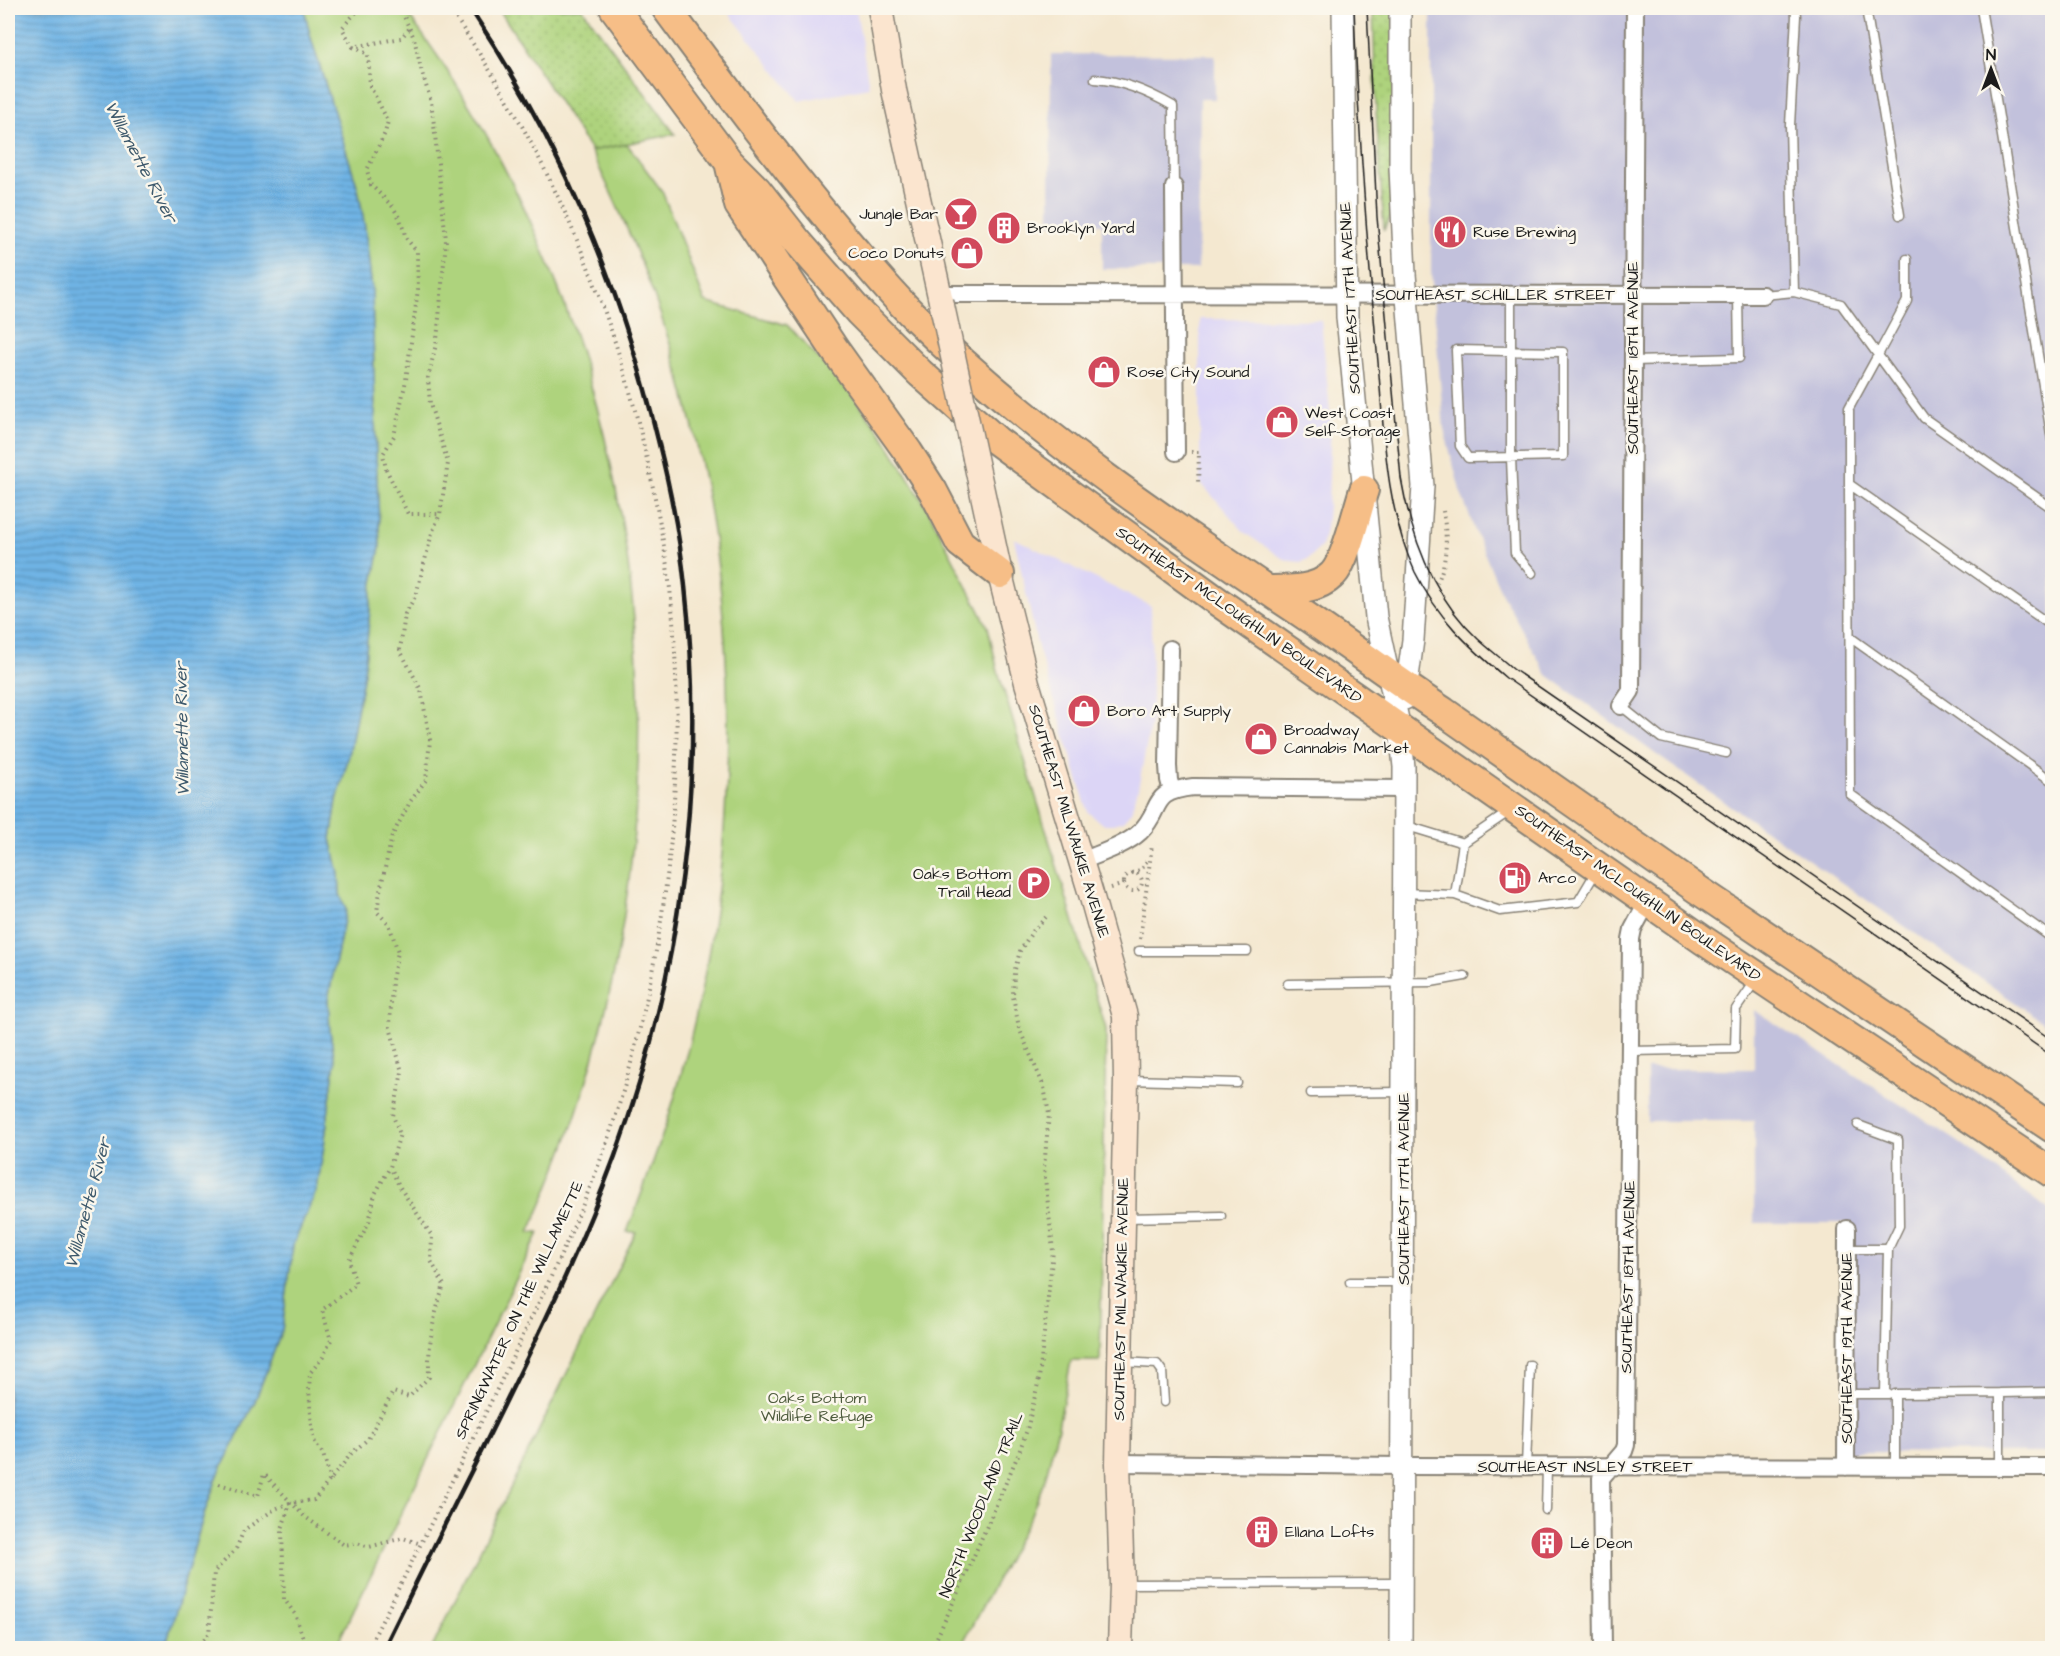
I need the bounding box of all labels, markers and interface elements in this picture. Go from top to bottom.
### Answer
north arrow [1961,39,2021,99]
text: N [1986,44,1996,66]
water label: Willamette River [98,97,185,229]
bar icon: Jungle Bar [943,196,979,232]
street label: SOUTHEAST 17TH AVENUE [1334,201,1366,395]
place label: Jungle Bar [859,203,938,226]
building icon: Brooklyn Yard [986,210,1022,246]
restaurant icon: Ruse Brewing [1432,214,1468,250]
place label: Brooklyn Yard [1027,217,1134,240]
place label: Ruse Brewing [1473,221,1576,244]
shop icon: Coco Donuts [949,235,985,271]
place label: Coco Donuts [848,242,944,264]
street label: SOUTHEAST 18TH AVENUE [1622,261,1644,454]
street label: SOUTHEAST SCHILLER STREET [1375,284,1615,306]
shop icon: Rose City Sound [1086,354,1122,390]
place label: Rose City Sound [1127,361,1250,384]
place label: West Coast Self-Storage [1305,402,1401,443]
shop icon: West Coast Self-Storage [1264,404,1300,440]
street label: SOUTHEAST MCLOUGHLIN BOULEVARD [1112,521,1366,709]
water label: Willamette River [168,660,196,796]
shop icon: Boro Art Supply [1066,693,1102,729]
place label: Boro Art Supply [1107,700,1231,723]
street label: SOUTHEAST MILWAUKIE AVENUE [1023,701,1115,941]
place label: Broadway Cannabis Market [1284,719,1409,759]
shop icon: Broadway Cannabis Market [1243,721,1279,757]
street label: SOUTHEAST MCLOUGHLIN BOULEVARD [1511,799,1765,987]
fuel station icon: Arco [1497,860,1533,896]
place label: Oaks Bottom Trail Head [913,863,1012,903]
parking icon: Oaks Bottom Trail Head [1016,865,1052,901]
place label: Arco [1538,867,1576,889]
street label: SOUTHEAST 17TH AVENUE [1393,1092,1415,1285]
water label: Willamette River [59,1133,118,1271]
street label: SPRINGWATER ON THE WILLAMETTE [449,1177,589,1443]
street label: SOUTHEAST MILWAUKIE AVENUE [1108,1177,1134,1421]
street label: SOUTHEAST 18TH AVENUE [1615,1180,1641,1374]
street label: SOUTHEAST 19TH AVENUE [1836,1252,1858,1444]
park label: Oaks Bottom Wildlife Refuge [761,1387,873,1428]
street label: NORTH WOODLAND TRAIL [934,1409,1028,1601]
street label: SOUTHEAST INSLEY STREET [1478,1456,1692,1478]
building icon: Ellana Lofts [1244,1514,1280,1550]
place label: Ellana Lofts [1285,1521,1374,1543]
building icon: Lé Deon [1529,1525,1565,1561]
place label: Lé Deon [1570,1532,1632,1554]

